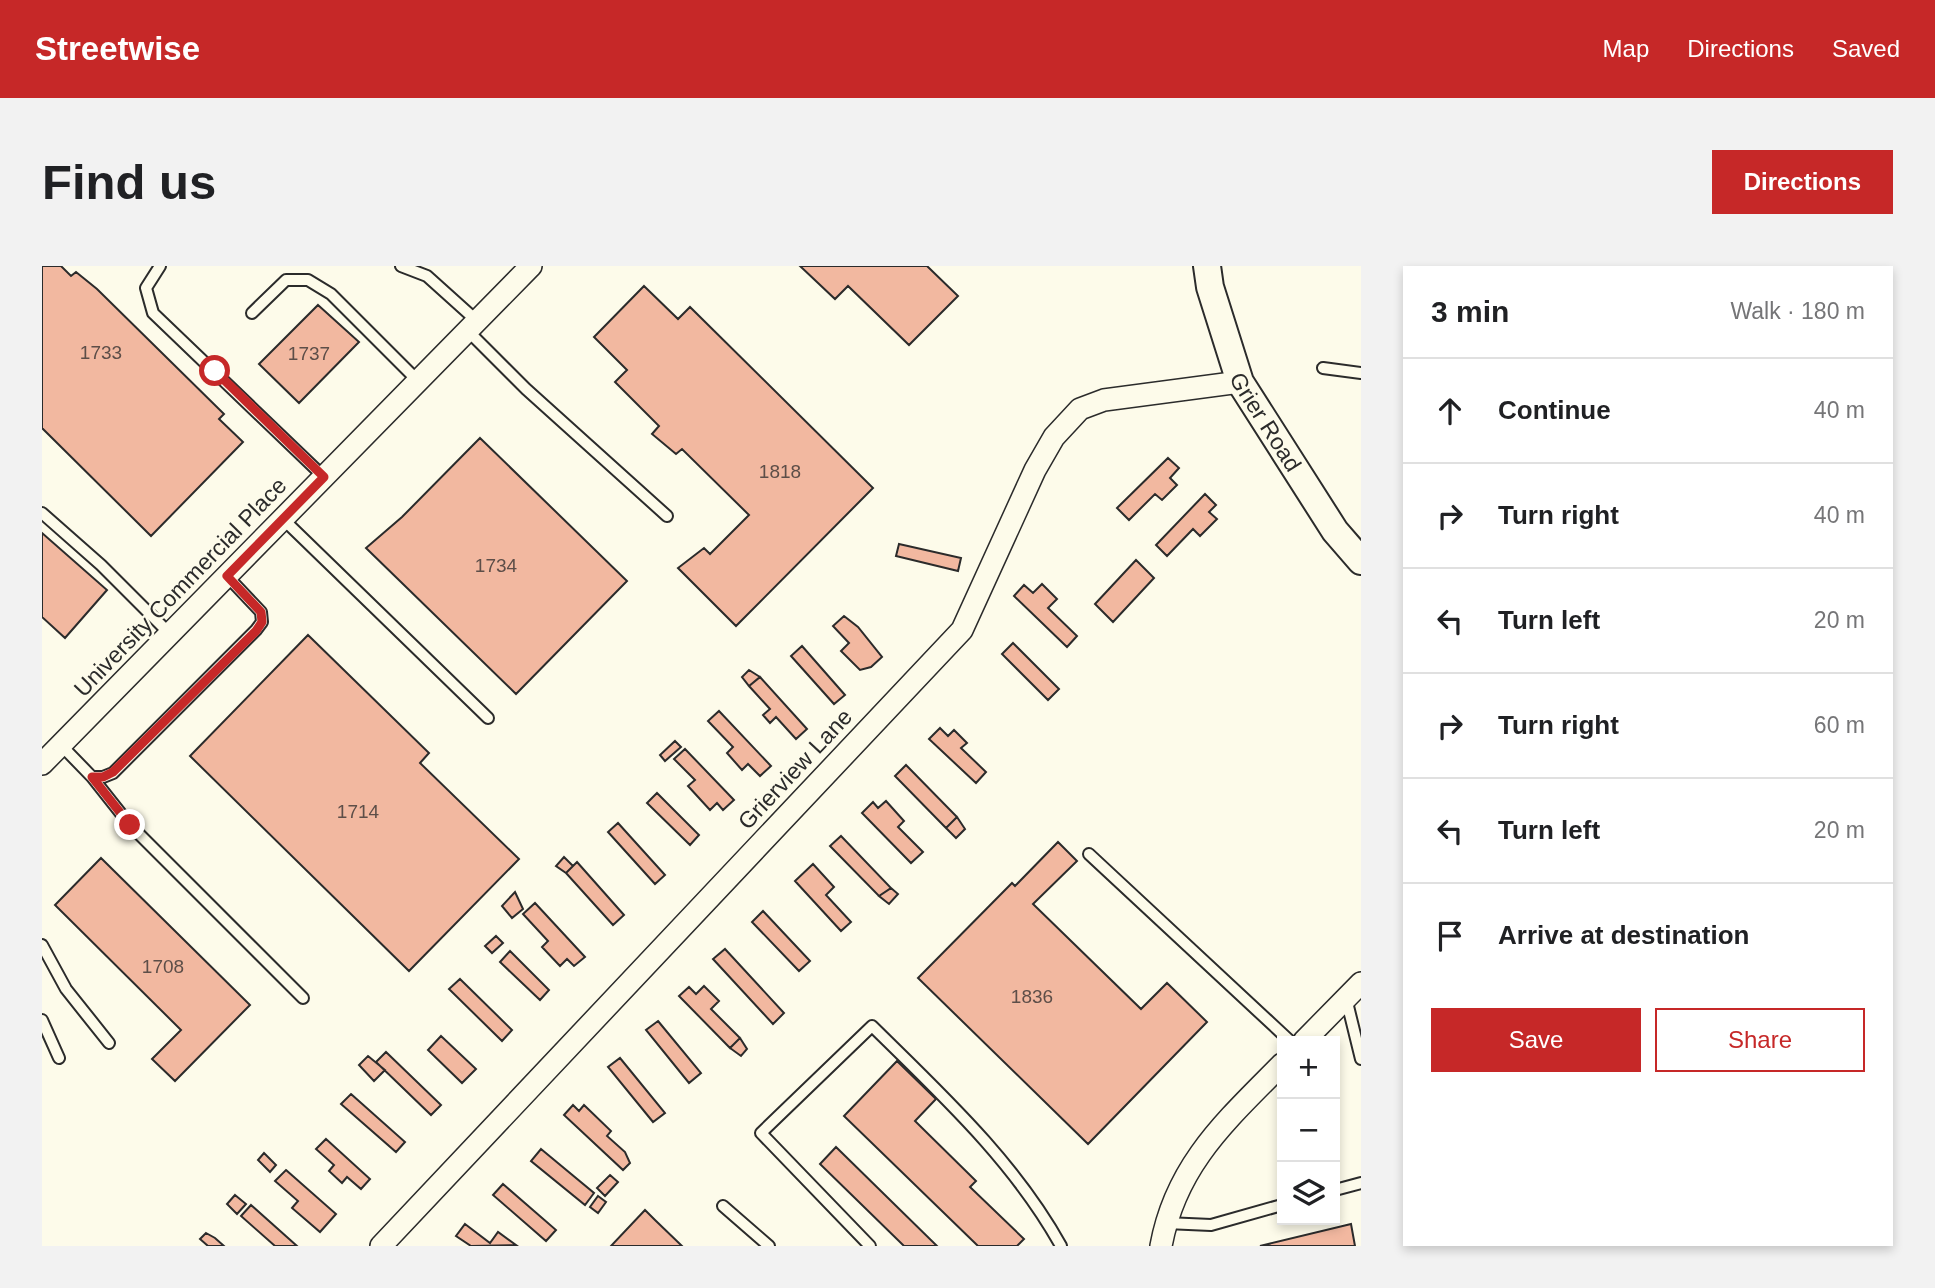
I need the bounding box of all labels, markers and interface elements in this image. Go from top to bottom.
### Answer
text: Streetwise [35,30,200,67]
text: Map [1603,35,1649,62]
text: Directions [1687,35,1794,62]
text: Saved [1832,35,1900,62]
button: Directions [1712,150,1893,214]
text: Find us [42,155,216,209]
text: 3 min [1431,295,1509,328]
text: Walk · 180 m [1730,298,1865,324]
house number: 1733 [80,342,122,363]
house number: 1737 [288,343,330,364]
route start [199,355,230,386]
street label: Grier Road [1225,369,1307,476]
icon: ahead [1431,392,1469,430]
text: Continue [1498,395,1611,425]
text: 40 m [1814,397,1865,423]
house number: 1818 [759,461,801,482]
street label: University Commercial Place [69,472,291,702]
icon: right [1431,497,1469,535]
text: Turn right [1498,500,1619,530]
text: 40 m [1814,502,1865,528]
house number: 1734 [475,555,518,576]
icon: left [1431,602,1469,640]
text: Turn left [1498,605,1600,635]
text: 20 m [1814,607,1865,633]
street label: Grierview Lane [733,704,857,834]
icon: right [1431,707,1469,745]
text: Turn right [1498,710,1619,740]
text: 60 m [1814,712,1865,738]
house number: 1714 [337,801,380,822]
route end [114,809,145,840]
icon: left [1431,812,1469,850]
text: Turn left [1498,815,1600,845]
text: 20 m [1814,817,1865,843]
icon: arrive [1431,917,1469,955]
text: Arrive at destination [1498,920,1749,950]
house number: 1708 [142,956,184,977]
house number: 1836 [1011,986,1053,1007]
button: Save [1431,1008,1641,1072]
button: Share [1655,1008,1865,1072]
map controls [1277,1036,1340,1225]
button: + [1277,1036,1340,1099]
button: − [1277,1099,1340,1162]
button: layers [1277,1162,1340,1225]

